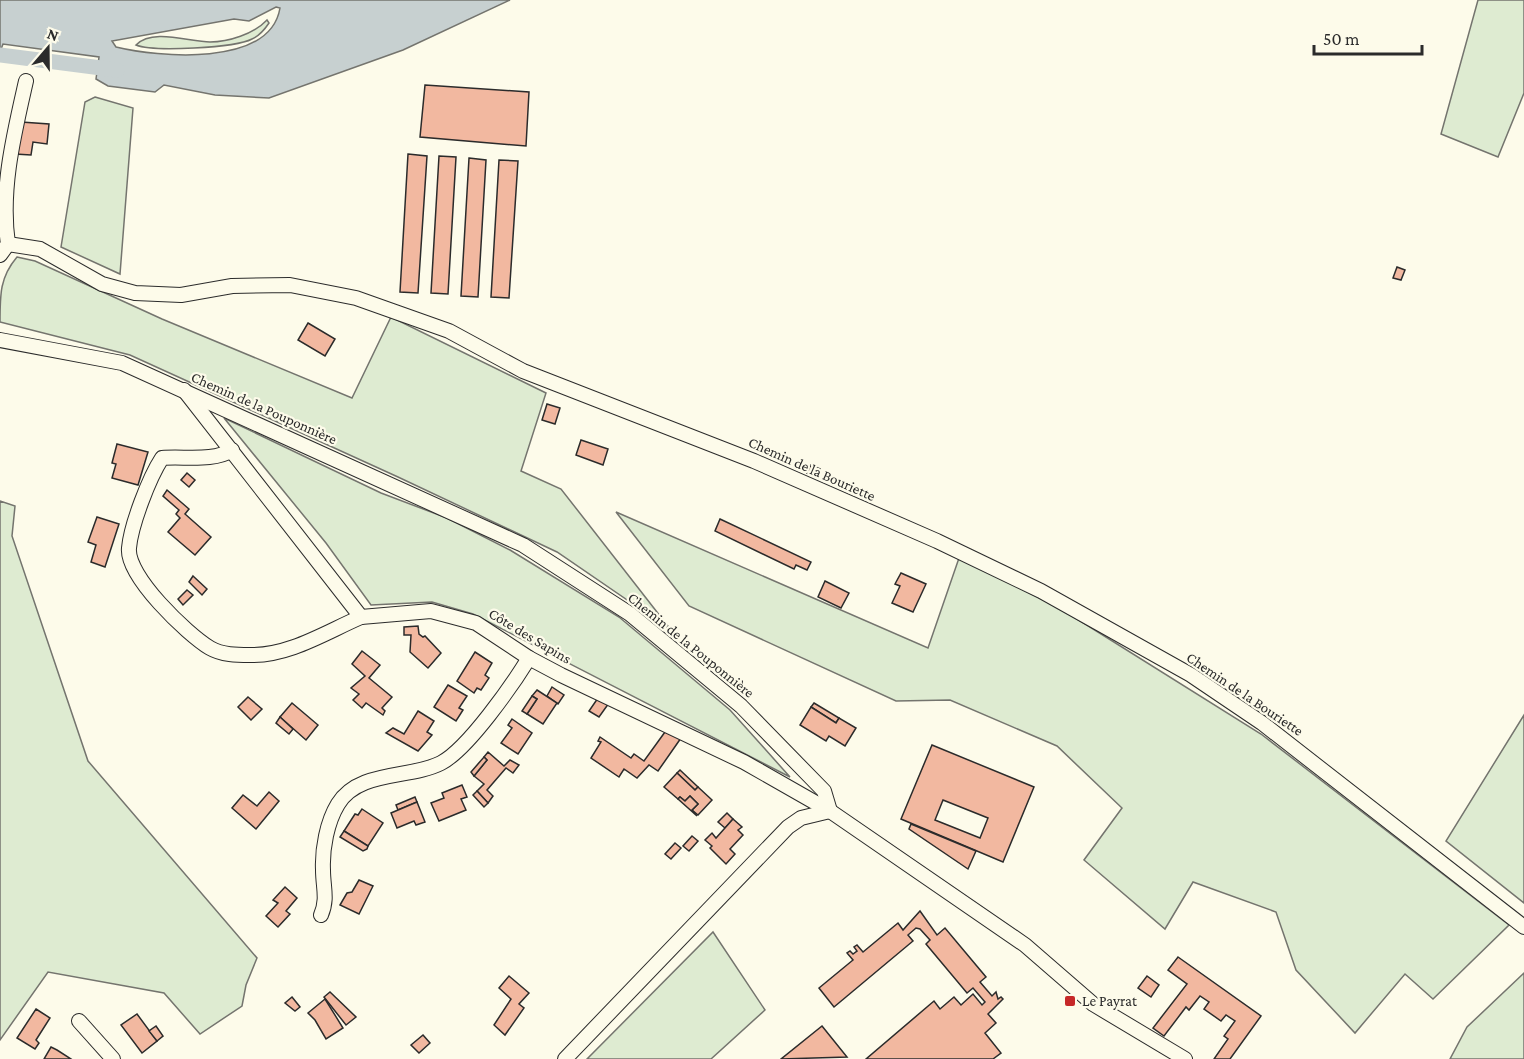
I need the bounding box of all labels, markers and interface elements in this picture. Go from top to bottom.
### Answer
north arrow [18,18,78,78]
scale bar [1314,18,1422,56]
text: N [45,25,61,44]
text: 50 m [1323,29,1360,49]
street label: Chemin de la Pouponnière [188,369,340,448]
street label: Chemin de la Bouriette [746,434,878,504]
street label: Chemin de la Pouponnière [624,589,758,702]
street label: Côte des Sapins [485,605,574,668]
street label: Chemin de la Bouriette [1184,649,1307,739]
place label: Le Payrat [1082,993,1138,1010]
marker: Le Payrat [1063,994,1077,1008]

